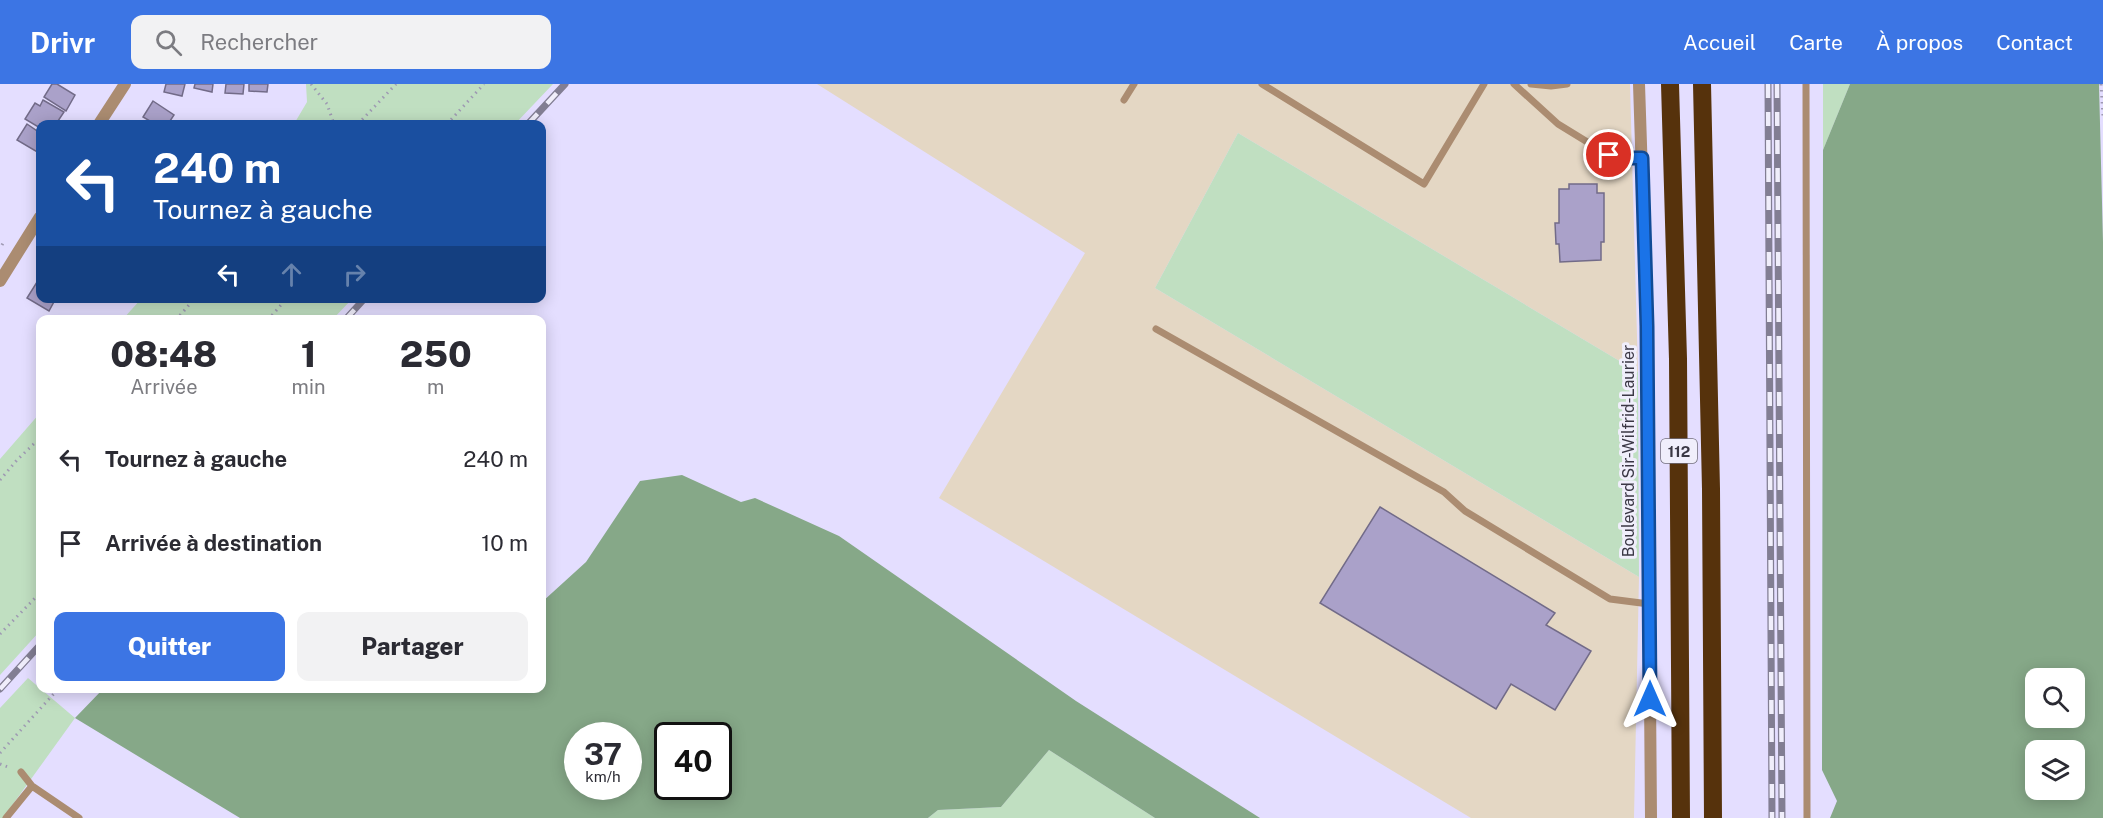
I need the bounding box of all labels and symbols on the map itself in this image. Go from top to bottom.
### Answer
pin [1583,129,1634,180]
street label: Boulevard Sir-Wilfrid-Laurier [1619,345,1638,557]
road number: 112 [1661,439,1697,463]
position arrow [1618,667,1682,731]
speed limit sign: 40 [654,722,732,800]

